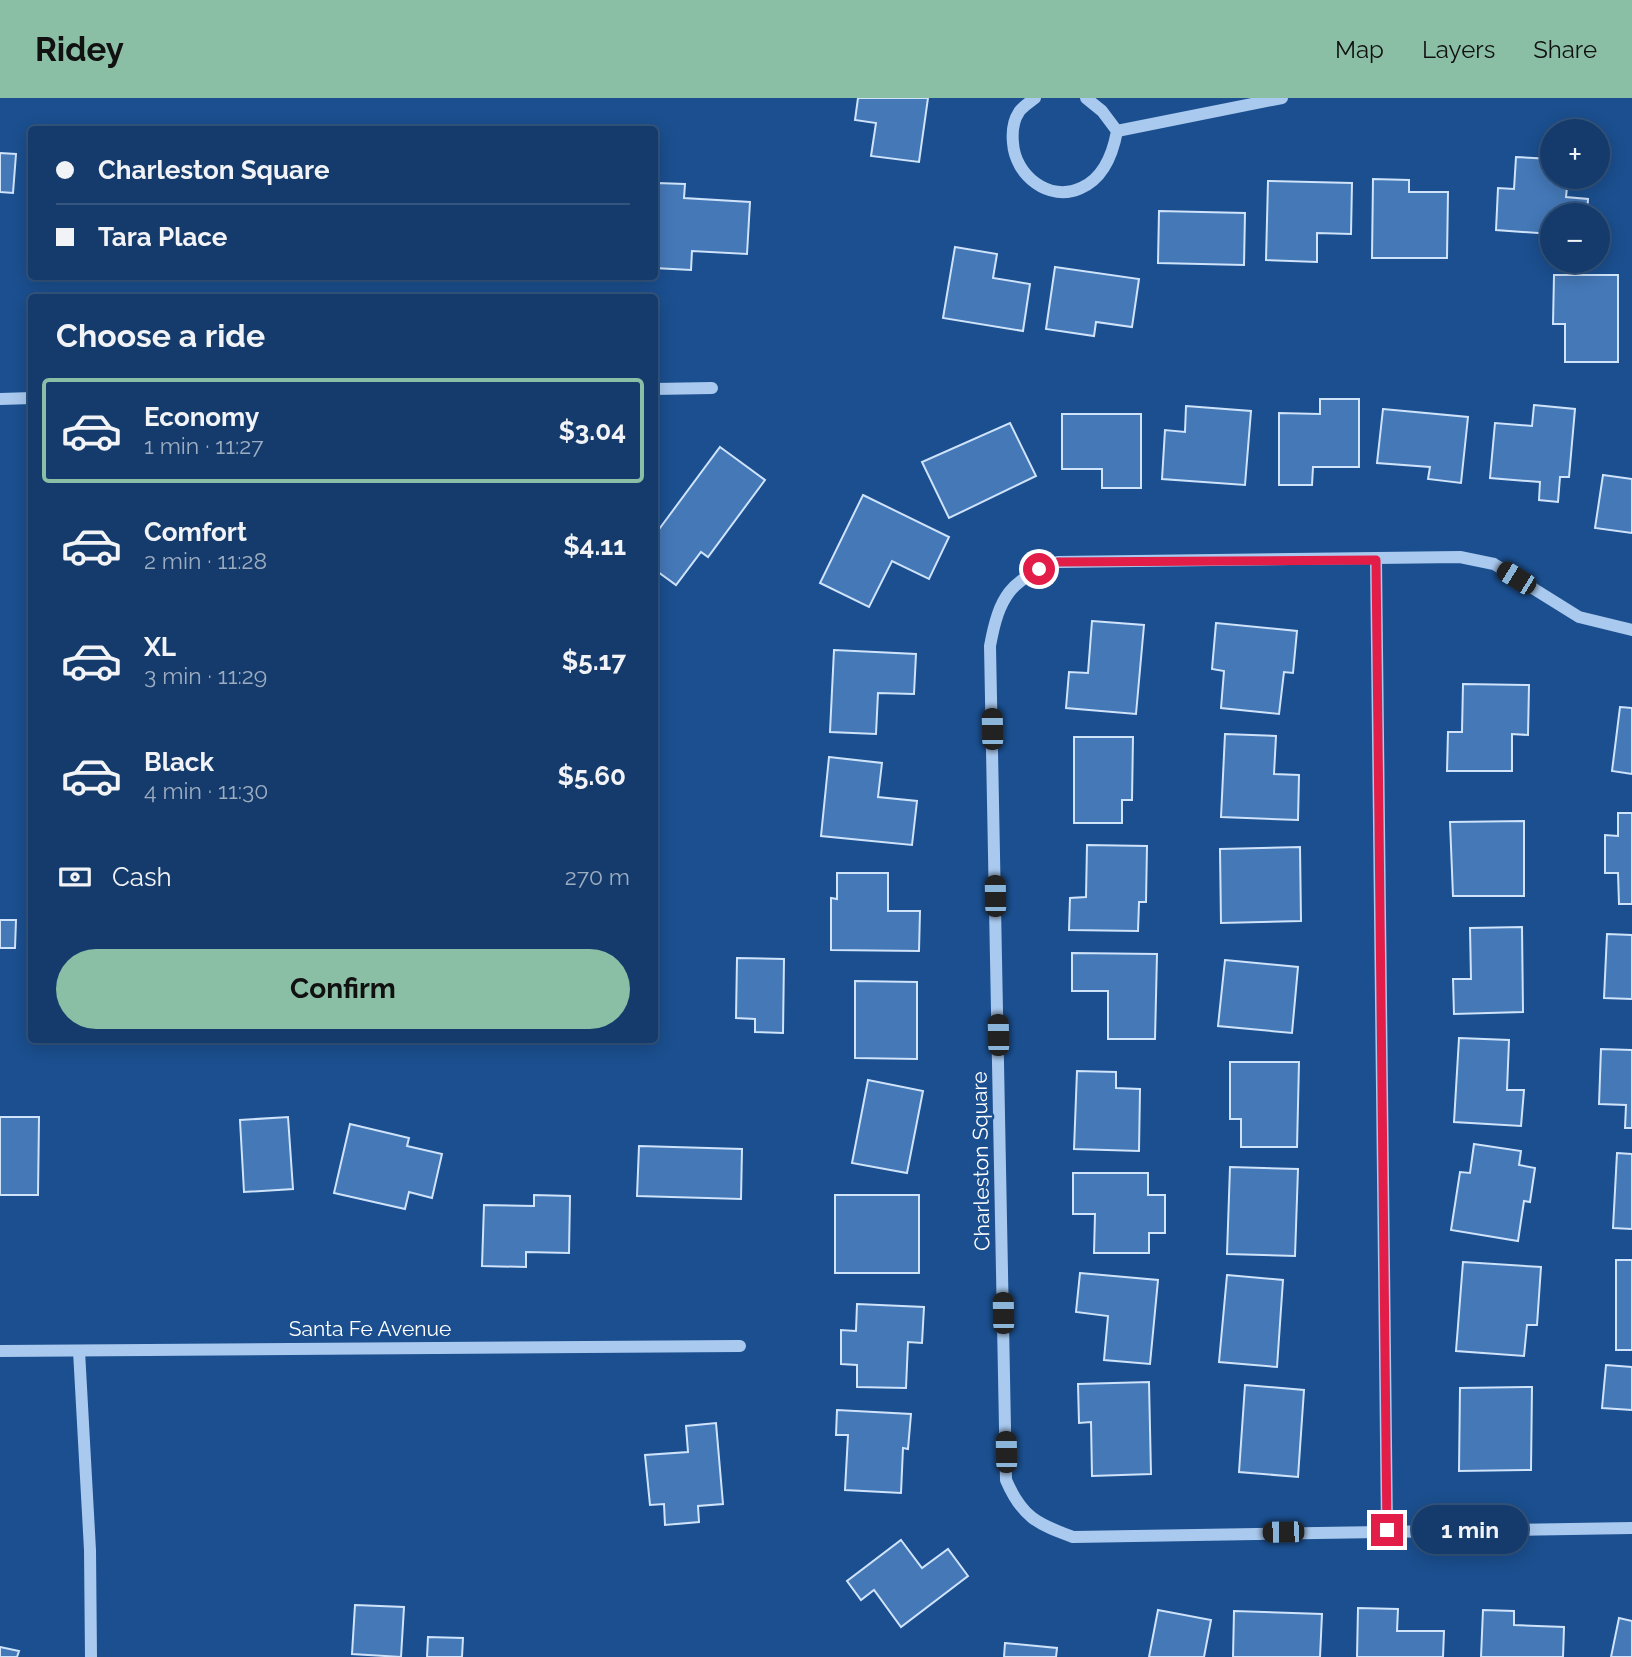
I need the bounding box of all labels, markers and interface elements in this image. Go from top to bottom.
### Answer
text: Ridey [35,30,124,69]
text: Map [1335,35,1384,64]
text: Layers [1422,35,1495,64]
text: Share [1533,35,1597,64]
map controls [1540,119,1610,273]
button: + [1540,119,1610,189]
text: Charleston Square [98,155,330,185]
button: − [1540,203,1610,273]
text: Tara Place [98,222,227,252]
text: Choose a ride [56,317,265,354]
icon: car [60,399,123,462]
text: Economy [144,402,259,432]
text: $3.04 [558,416,626,446]
text: 1 min · 11:27 [144,432,264,459]
icon: car [60,514,123,577]
text: Comfort [144,517,247,547]
text: $4.11 [563,531,626,561]
text: 2 min · 11:28 [144,547,267,574]
route start [1023,553,1055,585]
car [1493,558,1540,598]
icon: car [60,629,123,692]
text: XL [144,632,176,662]
text: $5.17 [562,646,626,676]
text: 3 min · 11:29 [144,662,267,689]
car [982,708,1003,750]
icon: car [60,744,123,807]
text: Black [144,747,214,777]
text: $5.60 [558,761,626,791]
text: 4 min · 11:30 [144,777,268,804]
icon: cash [56,858,94,896]
text: Cash [112,862,172,892]
text: 270 m [565,863,630,890]
car [985,875,1006,917]
button: Confirm [56,949,630,1029]
car [988,1014,1009,1056]
street label: Charleston Square [966,1071,995,1251]
car [993,1292,1014,1334]
street label: Santa Fe Avenue [289,1316,451,1341]
car [996,1431,1017,1473]
callout: 1 min [1412,1506,1527,1554]
route end [1371,1514,1403,1546]
text: 1 min [1441,1516,1499,1543]
car [1262,1521,1305,1543]

